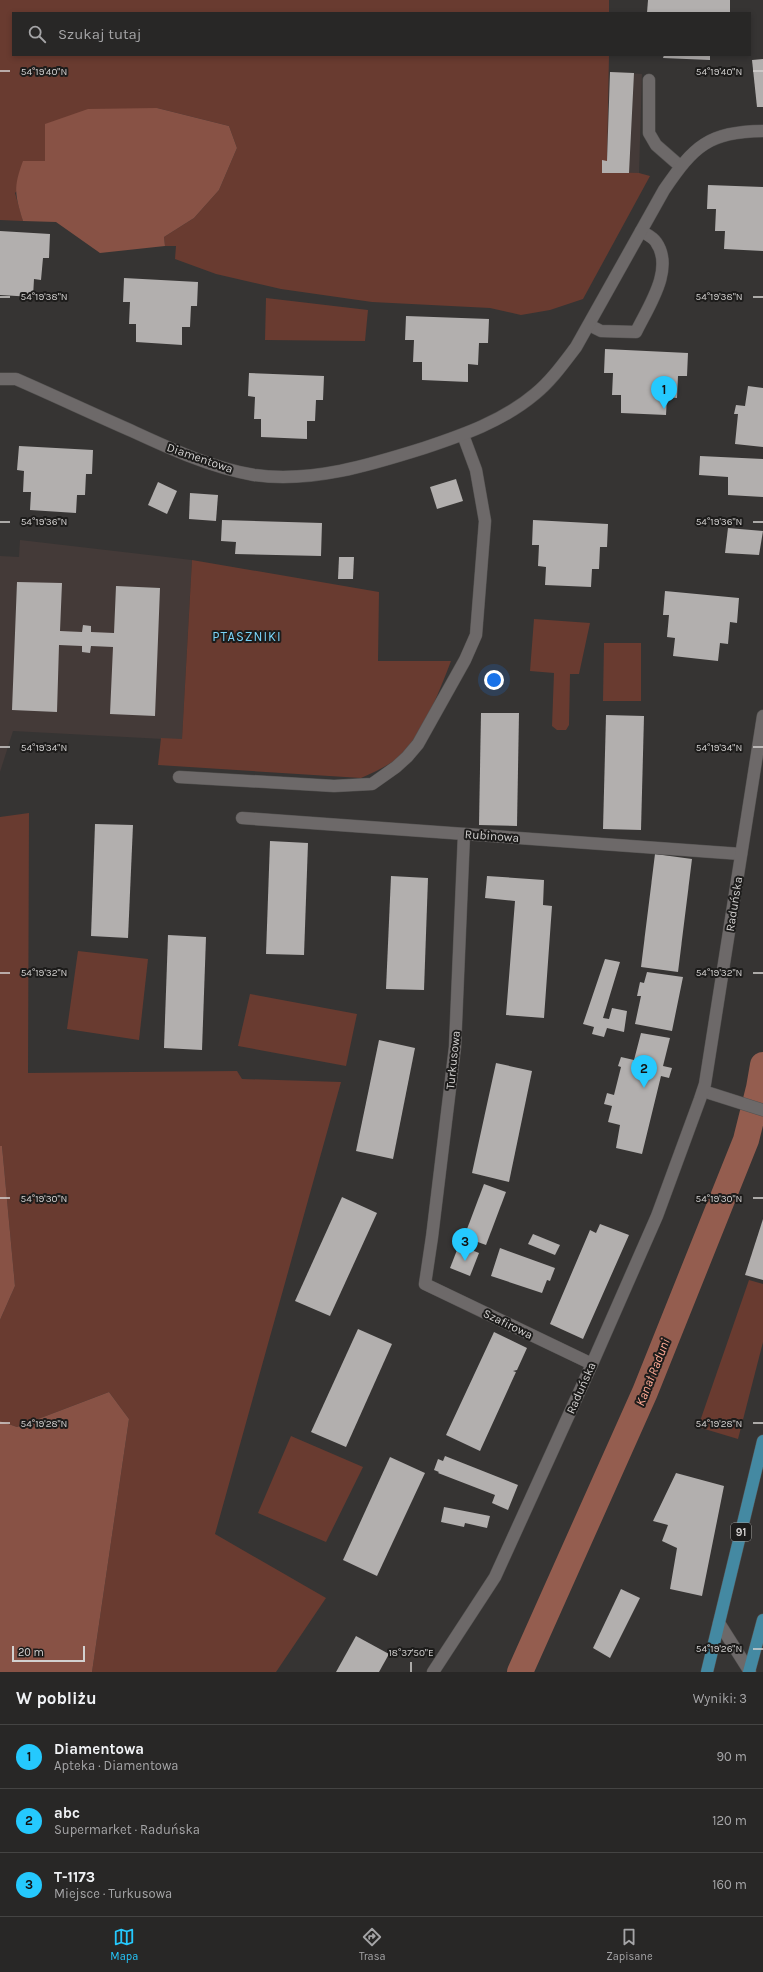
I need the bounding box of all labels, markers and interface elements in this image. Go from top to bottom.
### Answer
search box [12,12,751,56]
icon: search [26,23,48,45]
text: Szukaj tutaj [58,25,142,43]
text: 54°19'40"N [21,66,67,78]
text: 54°19'40"N [696,66,742,78]
text: 54°19'38"N [20,291,68,303]
text: 54°19'38"N [695,291,743,303]
pin: 1 [651,376,677,409]
street label: Diamentowa [165,440,235,476]
text: 54°19'36"N [21,516,67,528]
text: 54°19'36"N [696,516,742,528]
district label: PTASZNIKI [212,629,282,644]
your location [484,670,504,690]
text: 54°19'34"N [21,742,67,754]
text: 54°19'34"N [696,742,742,754]
street label: Rubinowa [464,827,520,845]
street label: Raduńska [723,876,745,932]
text: 54°19'32"N [21,967,67,979]
text: 54°19'32"N [696,967,742,979]
street label: Turkusowa [443,1030,463,1090]
pin: 2 [631,1055,657,1088]
text: 54°19'30"N [21,1193,67,1205]
text: 54°19'30"N [696,1193,742,1205]
pin: 3 [452,1228,478,1261]
street label: Szafirowa [481,1306,535,1342]
water label: Kanał Raduni [632,1336,673,1408]
street label: Raduńska [563,1360,599,1416]
text: 54°19'28"N [21,1418,67,1430]
text: 54°19'28"N [696,1418,742,1430]
road number: 91 [731,1523,751,1541]
text: 54°19'26"N [696,1643,742,1655]
scale bar [12,1644,85,1663]
text: 20 m [18,1646,44,1659]
text: 18°37'50"E [388,1647,434,1659]
text: W pobliżu [16,1688,97,1708]
text: Wyniki: 3 [693,1691,747,1706]
text: Diamentowa [54,1740,144,1758]
text: 1 [27,1749,31,1764]
text: 90 m [716,1749,747,1764]
text: Apteka · Diamentowa [54,1758,178,1773]
text: abc [54,1804,80,1822]
text: 2 [25,1813,33,1828]
text: 120 m [712,1813,747,1828]
text: Supermarket · Raduńska [54,1822,200,1837]
text: T-1173 [54,1868,95,1886]
text: 3 [25,1877,33,1892]
text: 160 m [712,1877,747,1892]
text: Miejsce · Turkusowa [54,1886,172,1901]
tab: Mapa [110,1926,138,1963]
tab: Trasa [359,1926,386,1963]
tab: Zapisane [606,1926,653,1963]

